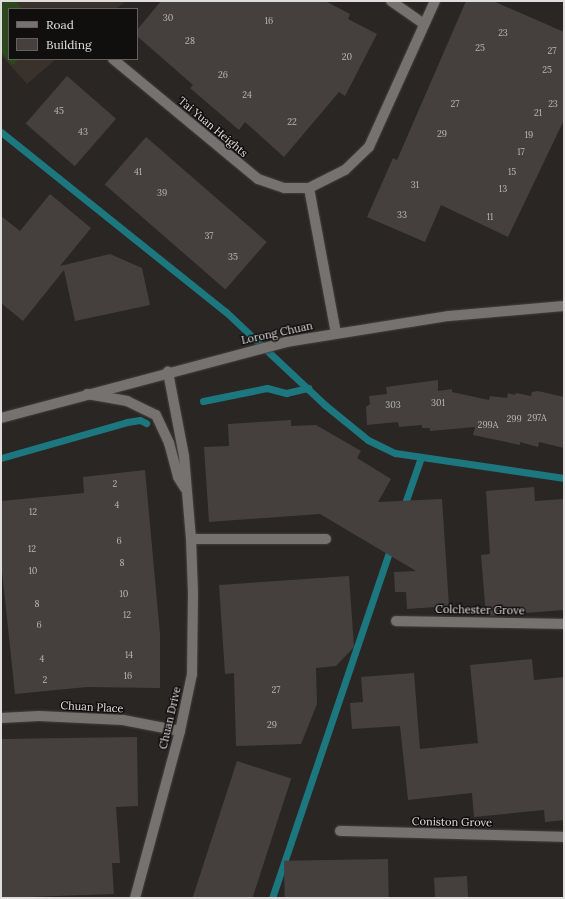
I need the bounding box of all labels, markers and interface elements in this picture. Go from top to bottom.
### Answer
legend [8,8,138,60]
house number: 30 [163,13,173,23]
house number: 16 [265,16,273,26]
text: Road [46,17,74,32]
house number: 23 [498,28,508,38]
house number: 28 [185,36,195,46]
text: Building [46,37,92,52]
house number: 25 [475,43,485,53]
house number: 27 [548,46,556,56]
house number: 20 [342,52,352,62]
house number: 25 [542,65,552,75]
house number: 26 [218,70,228,80]
house number: 24 [242,90,252,100]
street label: Tai Yuan Heights [176,94,250,160]
house number: 27 [451,99,459,109]
house number: 23 [548,99,558,109]
house number: 45 [54,106,64,116]
house number: 21 [534,108,542,118]
house number: 22 [287,117,297,127]
house number: 43 [78,127,88,137]
house number: 29 [437,129,447,139]
house number: 19 [525,130,533,140]
house number: 17 [517,147,525,157]
house number: 41 [134,167,142,177]
house number: 15 [508,167,516,177]
house number: 31 [411,180,419,190]
house number: 13 [499,184,507,194]
house number: 39 [157,188,167,198]
house number: 33 [397,210,407,220]
house number: 11 [487,212,493,222]
house number: 37 [205,231,213,241]
house number: 35 [228,252,238,262]
street label: Lorong Chuan [240,319,314,347]
house number: 301 [431,398,445,408]
house number: 303 [385,400,401,410]
house number: 297A [527,413,547,423]
house number: 299 [506,414,522,424]
house number: 299A [478,420,498,430]
house number: 2 [113,479,117,489]
house number: 4 [115,500,119,510]
house number: 12 [29,507,37,517]
house number: 6 [116,536,122,546]
house number: 12 [28,544,36,554]
house number: 8 [119,558,125,568]
house number: 10 [29,566,37,576]
house number: 10 [120,589,128,599]
house number: 8 [34,599,40,609]
street label: Colchester Grove [435,603,525,617]
house number: 12 [123,610,131,620]
house number: 6 [36,620,42,630]
house number: 14 [125,650,133,660]
house number: 4 [40,654,44,664]
house number: 16 [124,671,132,681]
house number: 2 [43,675,47,685]
house number: 27 [272,685,280,695]
street label: Chuan Drive [156,686,184,750]
street label: Chuan Place [60,699,124,715]
house number: 29 [267,720,277,730]
street label: Coniston Grove [412,815,492,829]

